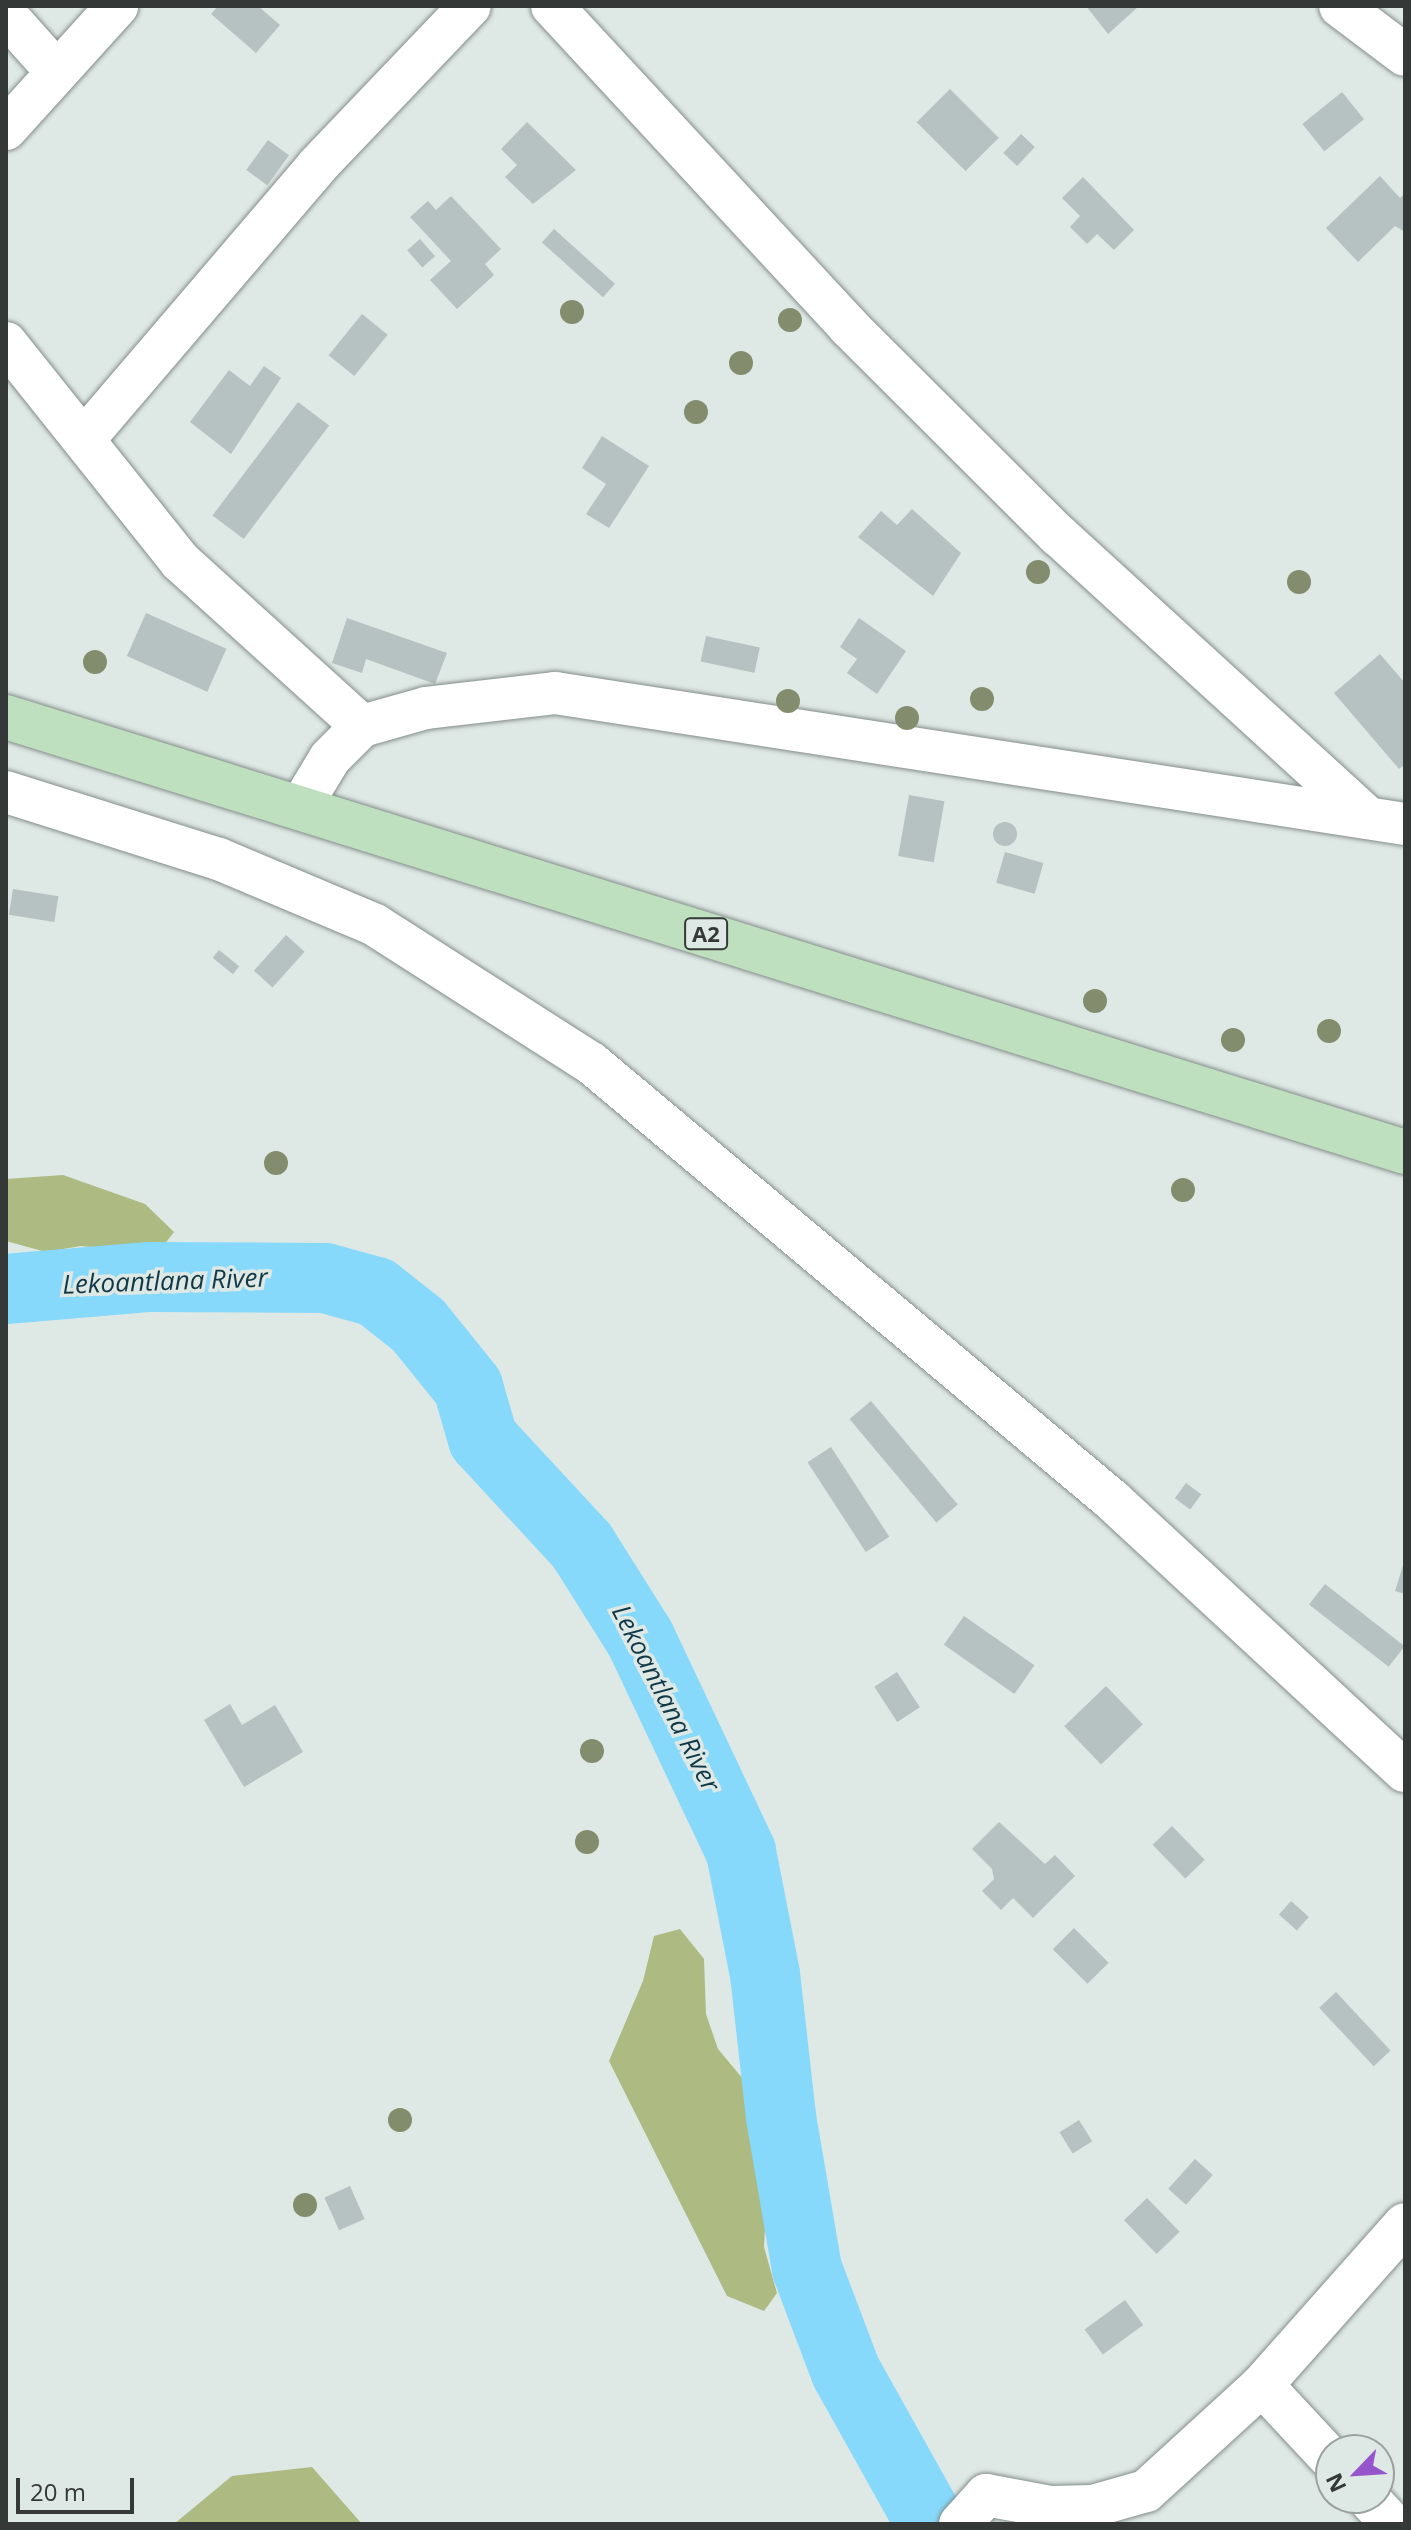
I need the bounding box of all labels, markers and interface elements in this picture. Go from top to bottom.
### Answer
road number: A2 [684,916,728,952]
water label: Lekoantlana River [62,1262,268,1300]
water label: Lekoantlana River [605,1599,727,1797]
north arrow [1315,2434,1395,2514]
scale bar [20,2462,138,2512]
text: N [1318,2469,1352,2498]
text: 20 m [30,2475,86,2508]

